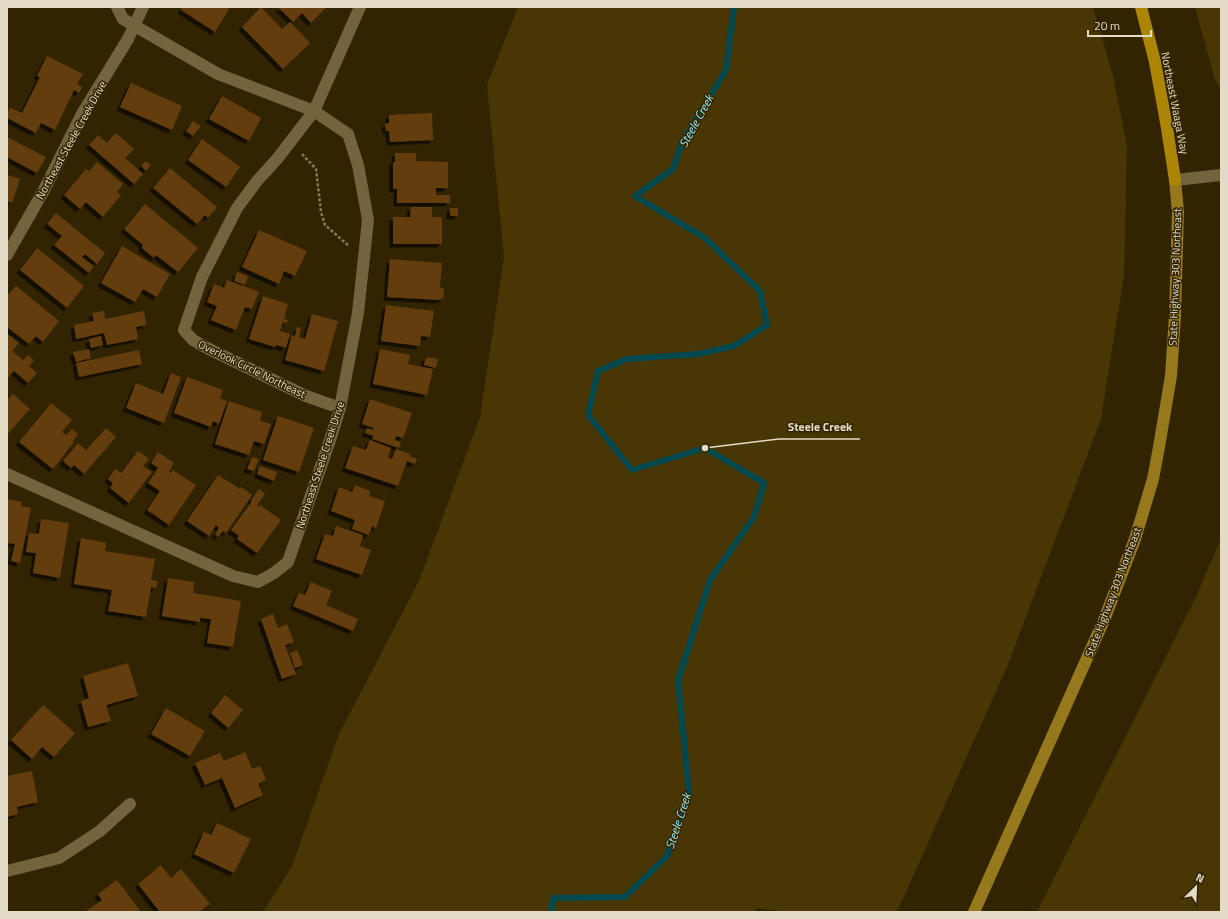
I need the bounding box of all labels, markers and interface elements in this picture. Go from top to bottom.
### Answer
scale bar [1088,12,1151,38]
text: 20 m [1094,16,1120,35]
street label: Northeast Waaga Way [1157,51,1193,156]
street label: Northeast Steele Creek Drive [32,78,110,202]
water label: Steele Creek [674,90,719,151]
street label: State Highway 303 Northeast [1165,208,1185,346]
street label: Overlook Circle Northeast [196,336,309,402]
street label: Northeast Steele Creek Drive [292,399,348,531]
callout: Steele Creek [779,415,860,439]
text: Steele Creek [788,417,853,436]
street label: State Highway 303 Northeast [1081,525,1145,659]
water label: Steele Creek [660,789,696,851]
north arrow [1176,867,1216,907]
text: N [1193,869,1207,887]

